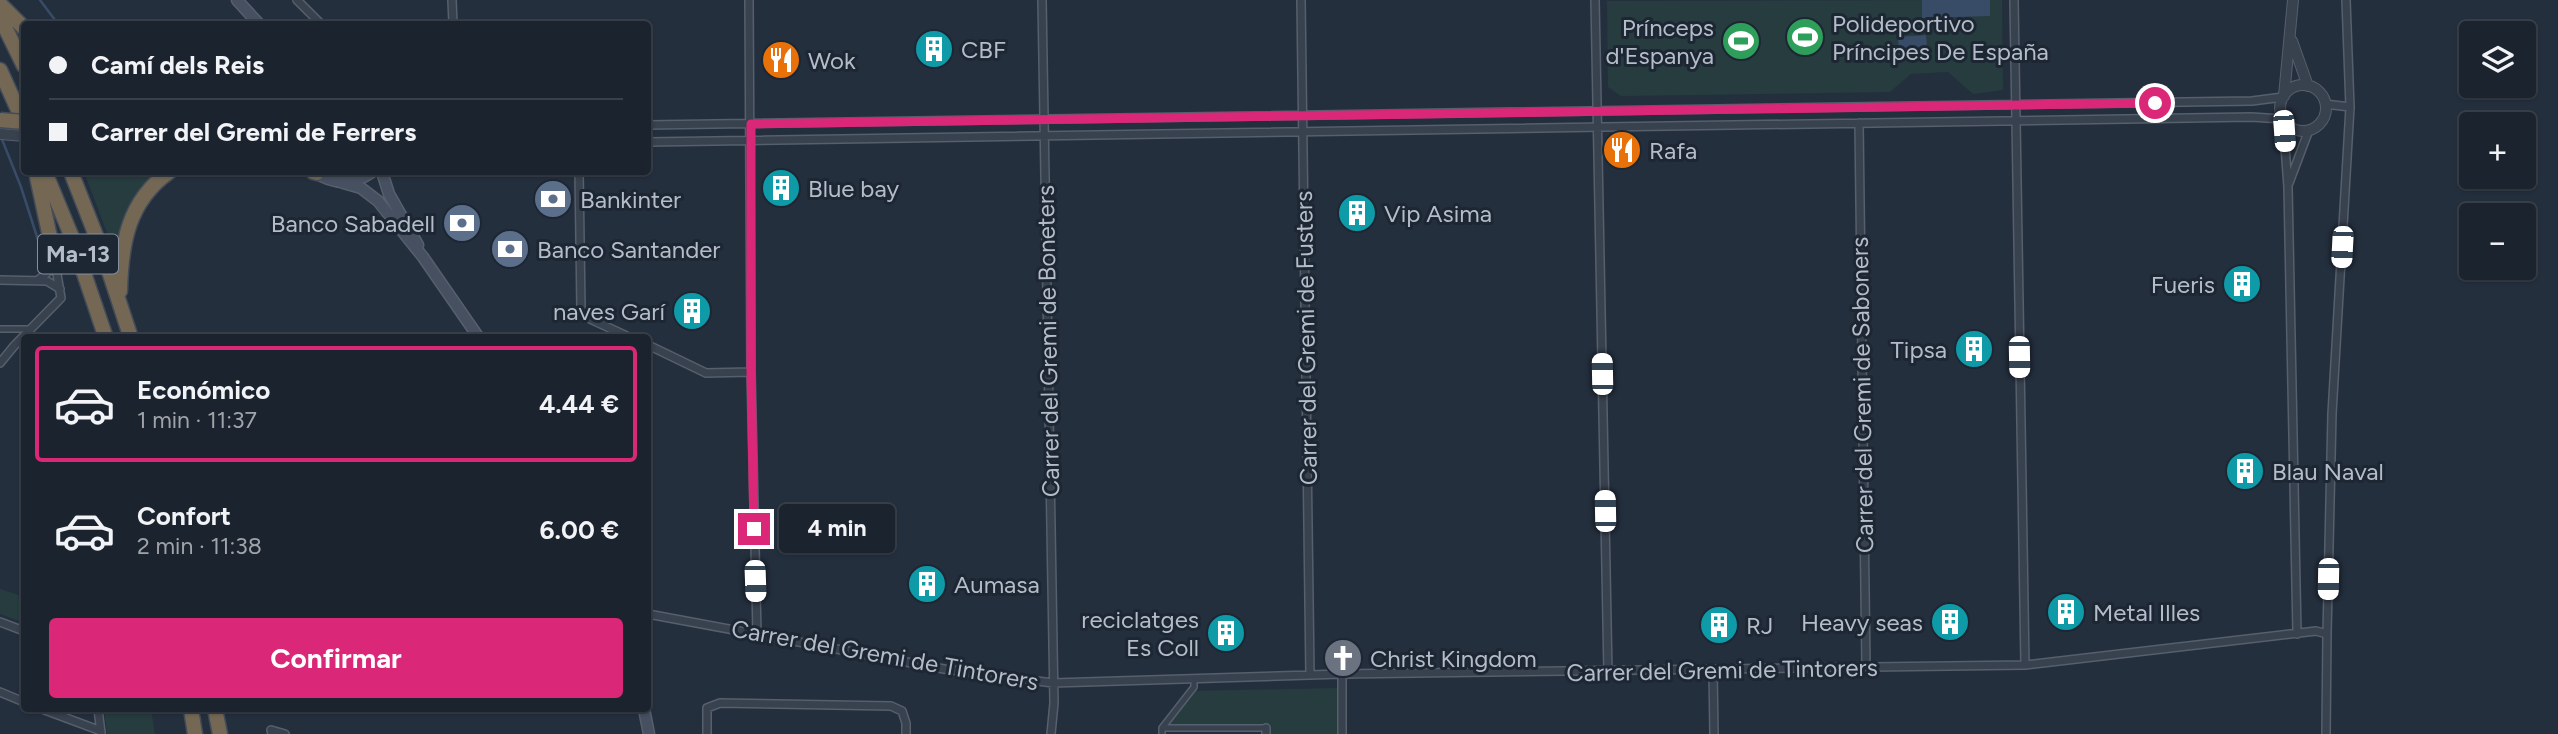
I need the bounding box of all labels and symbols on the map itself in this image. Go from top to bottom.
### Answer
place label: Polideportivo Príncipes De España [1832,9,2049,66]
place label: Prínceps d'Espanya [1606,13,1714,70]
sports icon: Polideportivo Príncipes De España [1784,16,1826,58]
sports icon: Prínceps d'Espanya [1720,20,1762,62]
building icon: CBF [913,28,955,70]
place label: CBF [961,35,1006,64]
restaurant icon: Wok [760,39,802,81]
place label: Wok [808,46,856,75]
route start [2139,87,2171,119]
car [2273,109,2296,153]
restaurant icon: Rafa [1601,129,1643,171]
place label: Rafa [1649,136,1697,165]
building icon: Blue bay [760,167,802,209]
place label: Blue bay [808,174,899,203]
bank icon: Bankinter [532,178,574,220]
place label: Bankinter [580,185,681,214]
street label: Carrer del Gremi de Boneters [1031,185,1065,497]
street label: Carrer del Gremi de Fusters [1289,190,1323,486]
building icon: Vip Asima [1336,192,1378,234]
place label: Vip Asima [1384,199,1492,228]
bank icon: Banco Sabadell [441,202,483,244]
place label: Banco Sabadell [271,209,435,238]
car [2331,225,2354,269]
bank icon: Banco Santander [489,228,531,270]
road number: Ma-13 [38,234,118,274]
place label: Banco Santander [537,235,720,264]
street label: Carrer del Gremi de Saboners [1845,237,1879,553]
building icon: Fueris [2221,263,2263,305]
place label: Fueris [2151,270,2215,299]
building icon: naves Garí [671,290,713,332]
place label: naves Garí [553,297,666,326]
building icon: Tipsa [1953,328,1995,370]
place label: Tipsa [1891,335,1947,364]
car [2009,336,2030,378]
car [1592,353,1613,395]
building icon: Blau Naval [2224,450,2266,492]
place label: Blau Naval [2272,457,2384,486]
car [1595,490,1616,532]
callout: 4 min [778,504,894,554]
route end [738,513,770,545]
car [2318,558,2339,600]
car [744,560,767,602]
building icon: Aumasa [906,563,948,605]
place label: Aumasa [954,570,1040,599]
building icon: Metal Illes [2045,591,2087,633]
place label: Metal Illes [2093,598,2200,627]
building icon: Heavy seas [1929,601,1971,643]
building icon: RJ [1698,604,1740,646]
place label: reciclatges Es Coll [1081,605,1199,662]
place label: Heavy seas [1801,608,1923,637]
place label: RJ [1746,611,1773,640]
building icon: reciclatges Es Coll [1205,612,1247,654]
street label: Carrer del Gremi de Tintorers [729,614,1041,696]
church icon: Christ Kingdom [1322,637,1364,679]
place label: Christ Kingdom [1370,644,1537,673]
street label: Carrer del Gremi de Tintorers [1566,653,1878,687]

